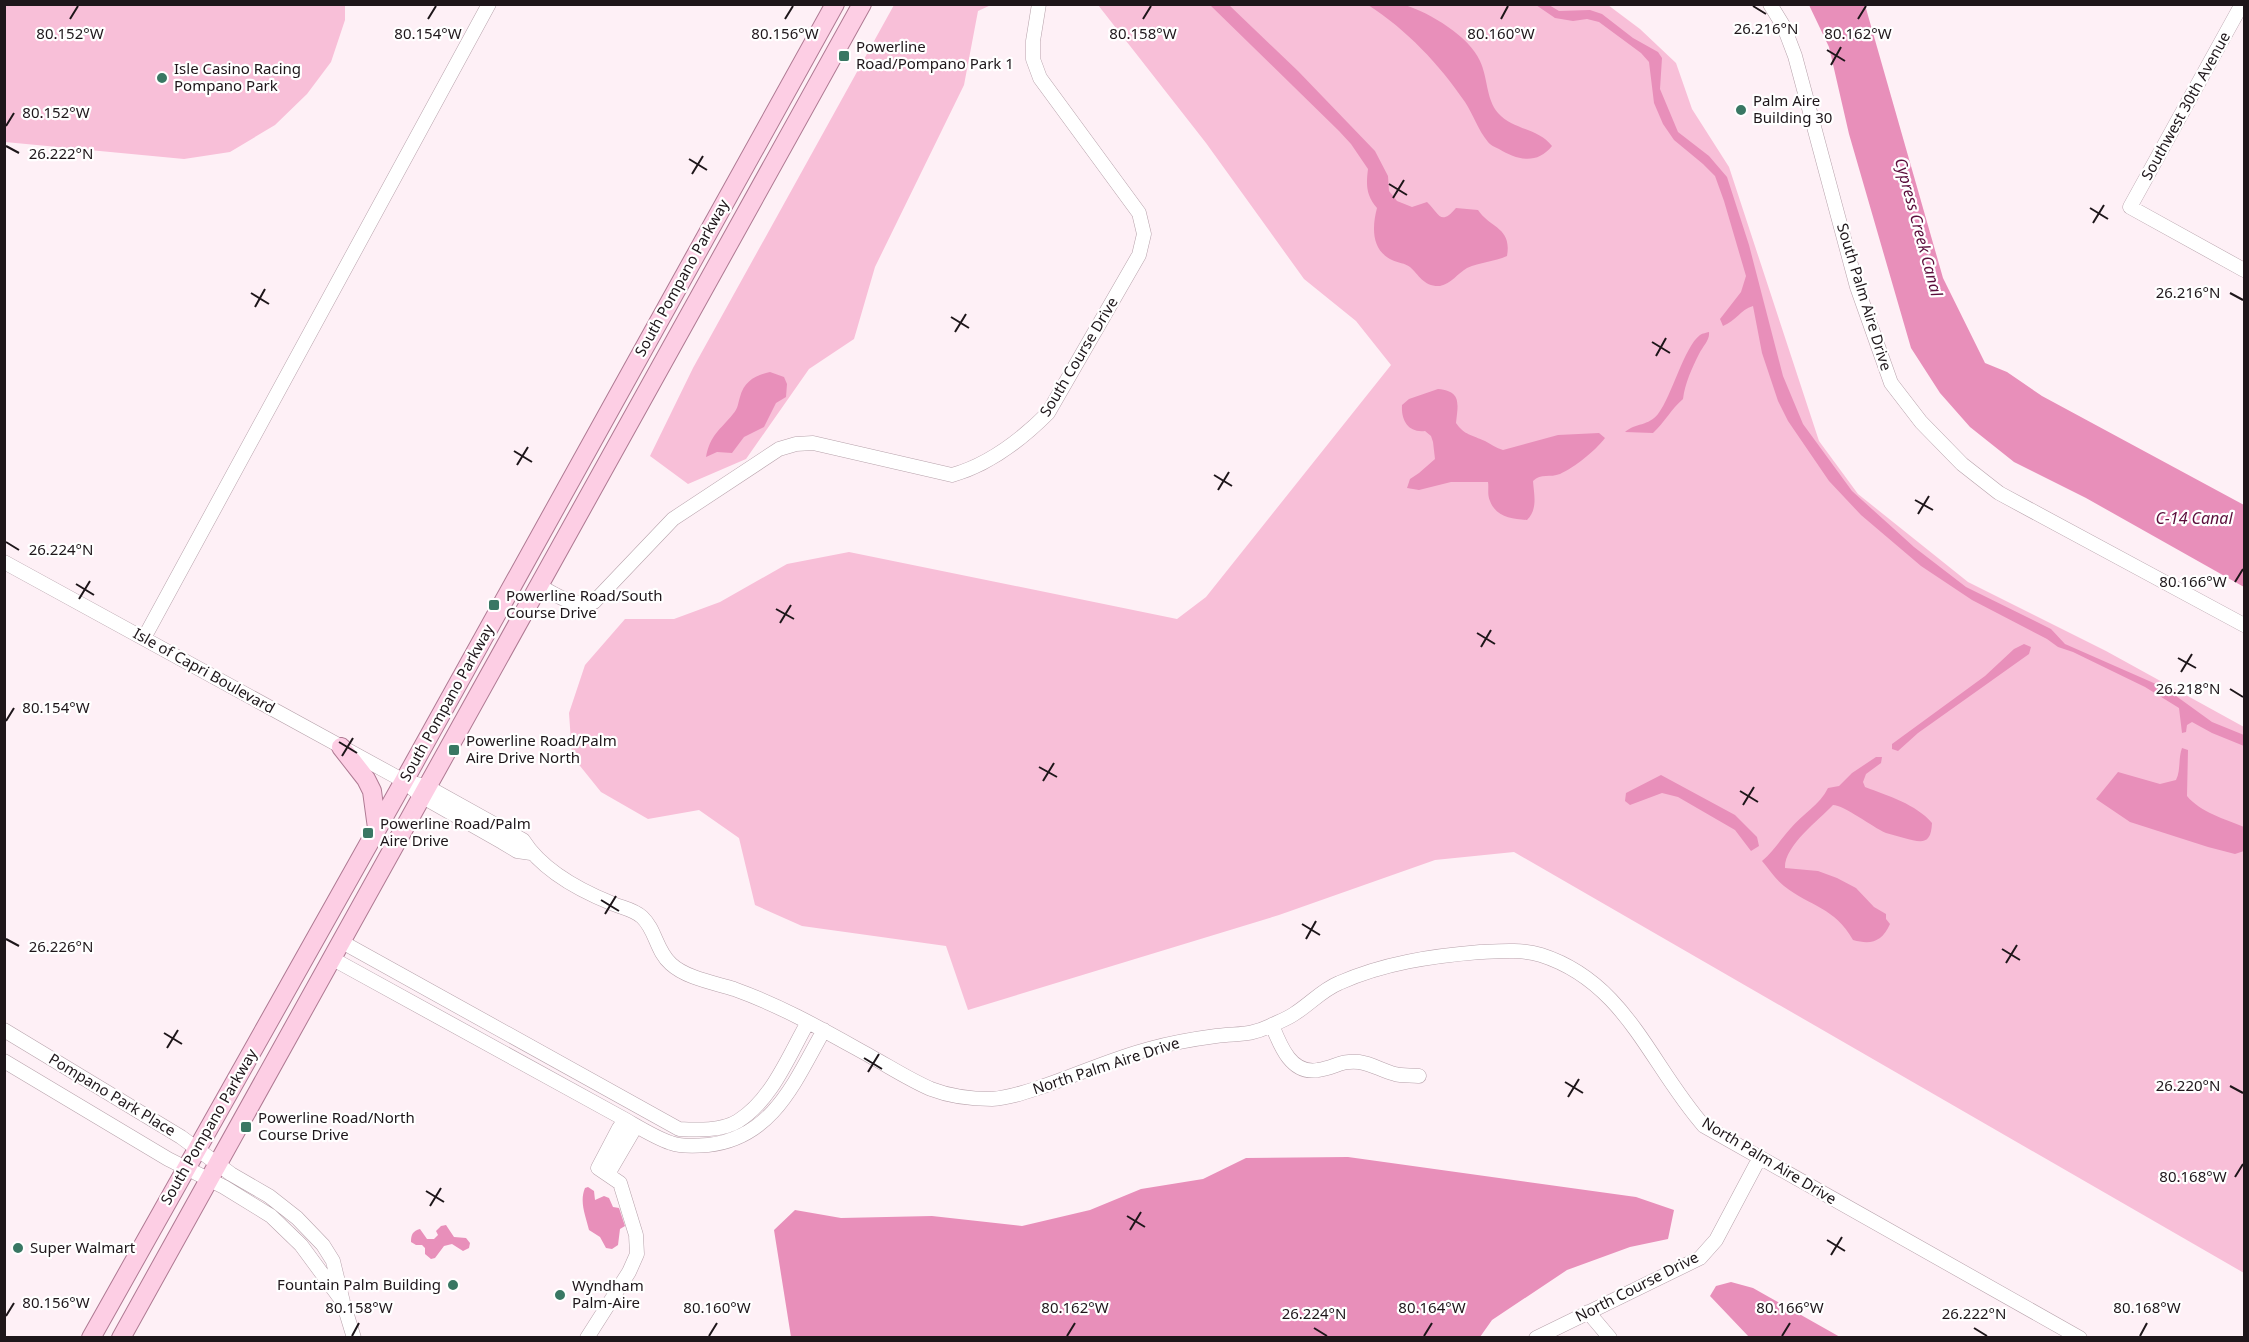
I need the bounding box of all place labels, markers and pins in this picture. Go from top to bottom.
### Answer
place label: Powerline Road/Pompano Park 1 [856,36,1014,73]
marker: Powerline Road/Pompano Park 1 [837,49,851,63]
place label: Isle Casino Racing Pompano Park [174,58,301,95]
marker: Isle Casino Racing Pompano Park [155,71,169,85]
place label: Palm Aire Building 30 [1753,90,1832,127]
marker: Palm Aire Building 30 [1734,103,1748,117]
place label: Powerline Road/South Course Drive [506,585,663,622]
marker: Powerline Road/South Course Drive [487,598,501,612]
place label: Powerline Road/Palm Aire Drive North [466,730,617,767]
marker: Powerline Road/Palm Aire Drive North [447,743,461,757]
place label: Powerline Road/Palm Aire Drive [380,813,531,850]
marker: Powerline Road/Palm Aire Drive [361,826,375,840]
place label: Powerline Road/North Course Drive [258,1107,415,1144]
marker: Powerline Road/North Course Drive [239,1120,253,1134]
place label: Super Walmart [30,1237,136,1257]
marker: Super Walmart [11,1241,25,1255]
place label: Fountain Palm Building [277,1274,441,1294]
place label: Wyndham Palm-Aire [572,1275,644,1312]
marker: Fountain Palm Building [446,1278,460,1292]
marker: Wyndham Palm-Aire [553,1288,567,1302]

